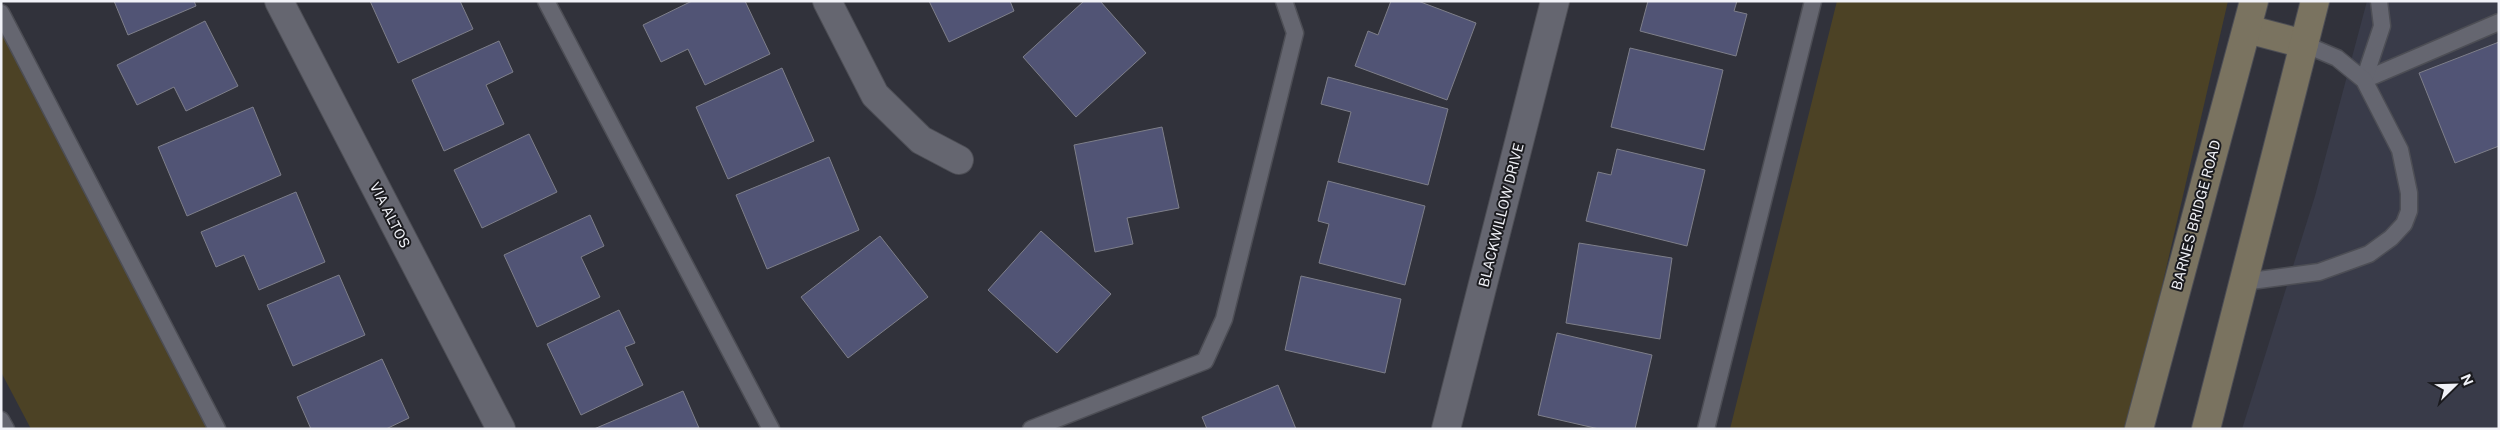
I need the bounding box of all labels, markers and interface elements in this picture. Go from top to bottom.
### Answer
street label: BARNES BRIDGE ROAD [2168,138,2224,292]
street label: BLACKWILLOW DRIVE [1475,141,1527,289]
street label: VIA ALTOS [367,180,413,250]
north arrow [2430,360,2480,410]
text: N [2457,372,2476,388]

